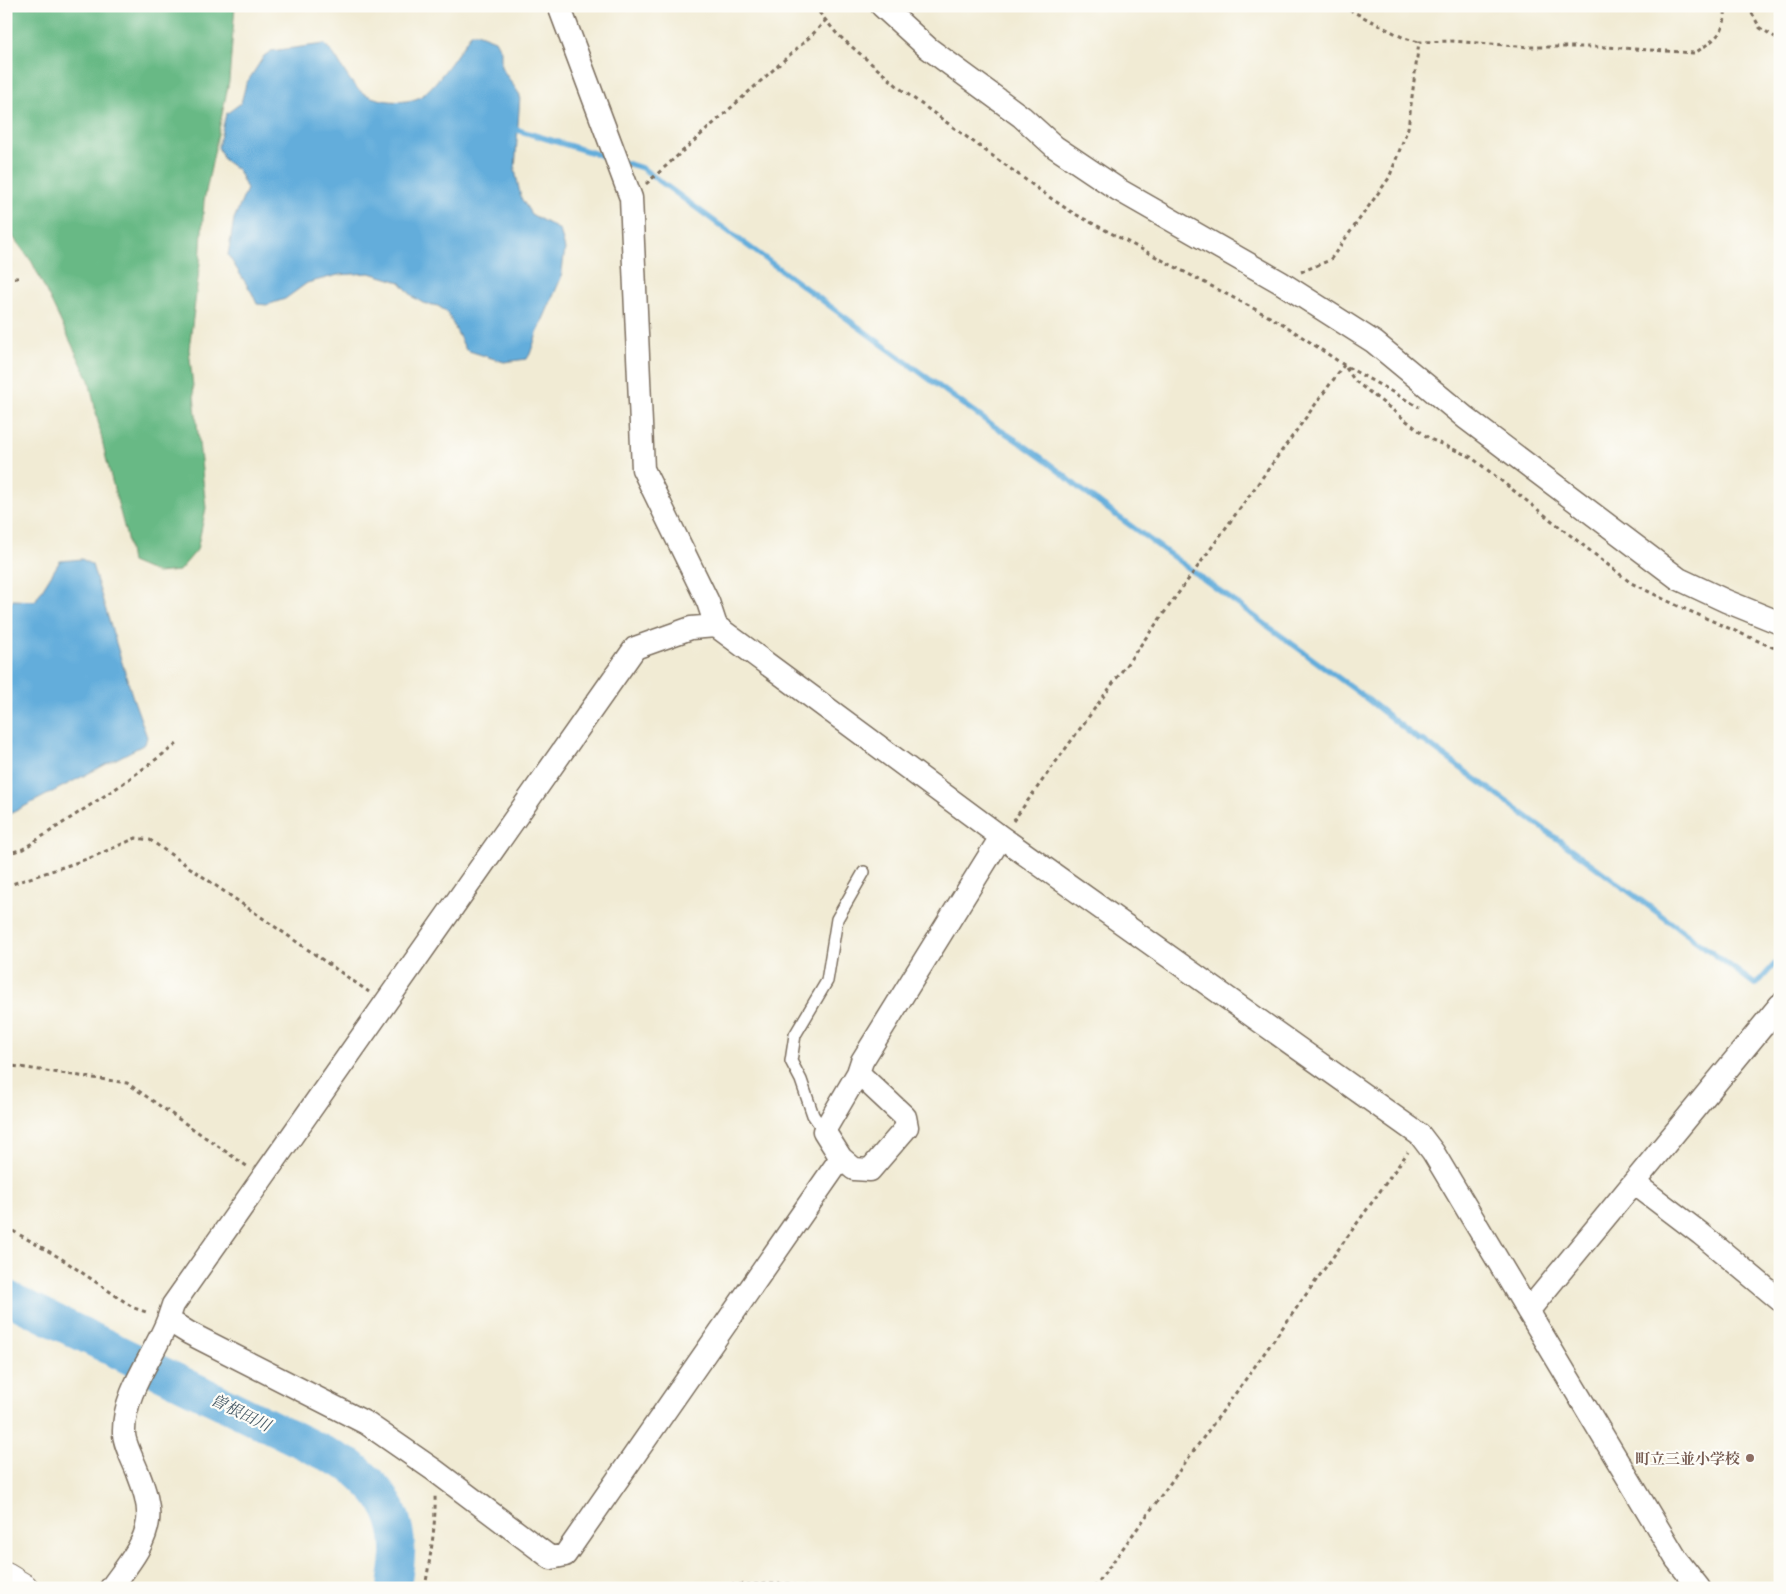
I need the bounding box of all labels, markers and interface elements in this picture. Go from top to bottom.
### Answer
water label: 曽根田川 [208,1389,276,1436]
place label: 町立三並小学校 [1635,1449,1740,1468]
marker: 町立三並小学校 [1744,1452,1756,1464]

